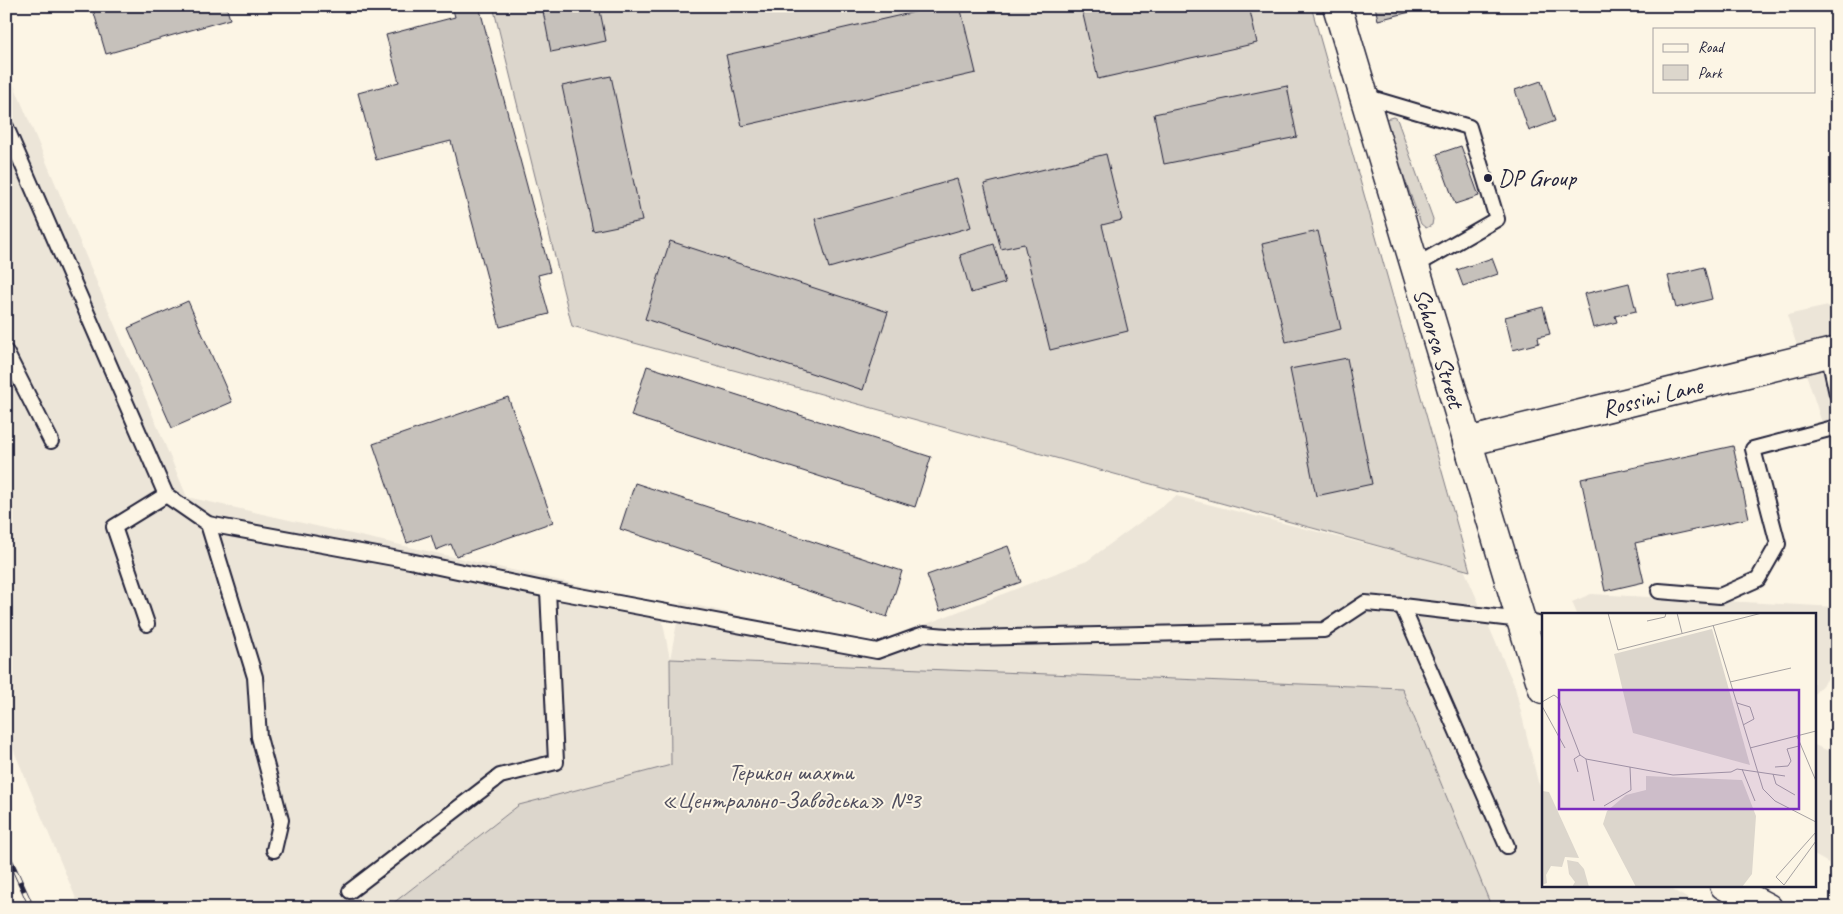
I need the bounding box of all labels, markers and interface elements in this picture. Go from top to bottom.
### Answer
legend [1653,28,1816,92]
text: Road [1698,38,1725,57]
text: Park [1698,64,1723,83]
place label: DP Group [1498,163,1578,193]
marker: DP Group [1482,172,1494,184]
street label: Schorsa Street [1407,285,1472,413]
street label: Rossini Lane [1599,370,1707,424]
inset map [1542,613,1816,886]
park label: Терикон шахти «Центрально-Заводська» №3 [661,757,923,815]

